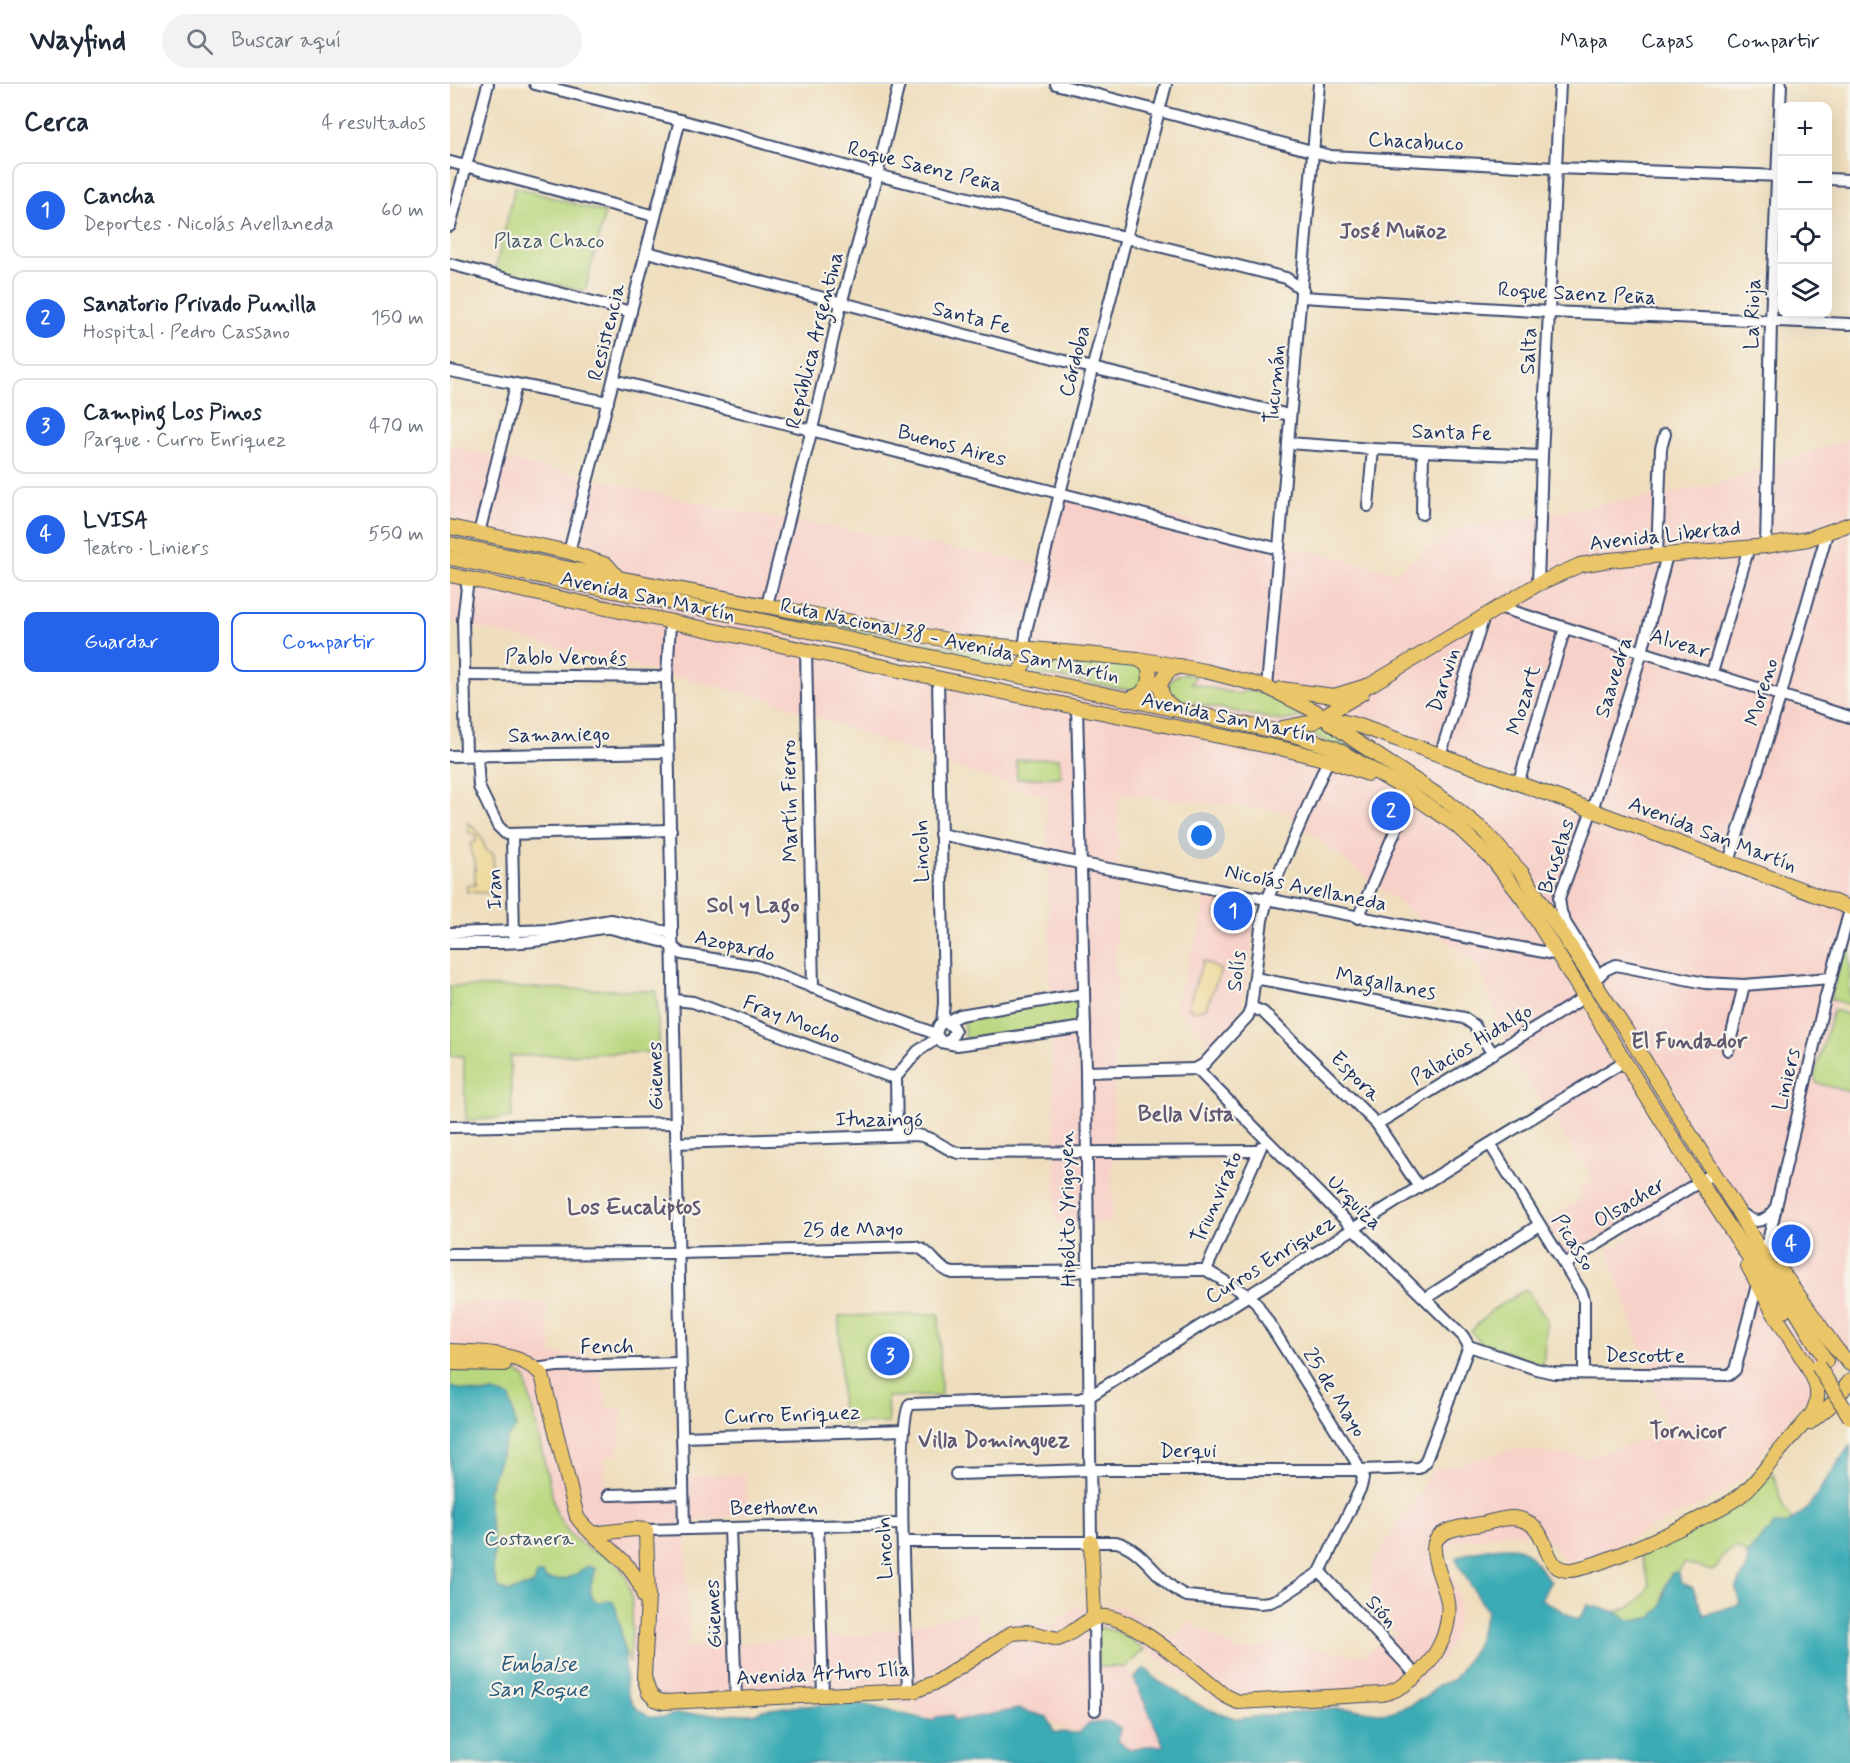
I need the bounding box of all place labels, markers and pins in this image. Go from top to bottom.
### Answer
pin: 2 [1372,788,1410,834]
pin: 1 [1214,888,1252,934]
pin: 4 [1772,1222,1810,1266]
pin: 3 [870,1334,910,1378]

